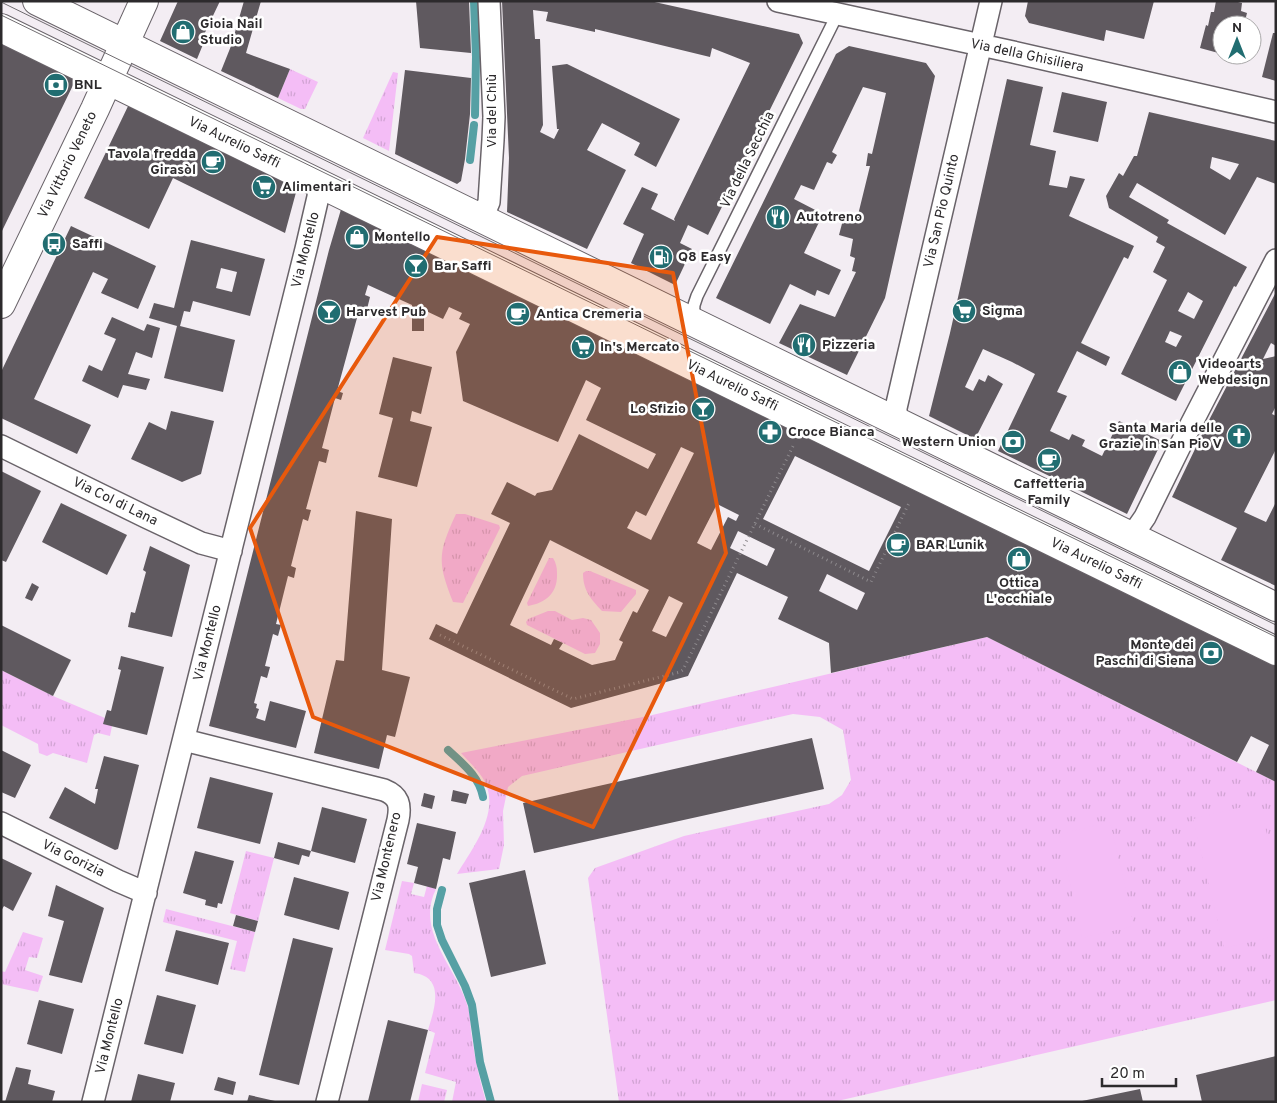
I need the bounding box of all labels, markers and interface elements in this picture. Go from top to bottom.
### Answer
north arrow [1212,15,1262,65]
place label: Gioia Nail Studio [200,16,263,49]
shop icon: Gioia Nail Studio [170,19,196,45]
text: N [1232,20,1242,37]
street label: Via della Ghisiliera [969,36,1085,76]
bank icon: BNL [43,72,69,98]
street label: Via del Chiù [484,74,501,148]
place label: BNL [74,77,102,94]
street label: Via Vittorio Veneto [35,109,101,221]
street label: Via della Secchia [717,109,779,211]
street label: Via Aurelio Saffi [185,113,283,173]
place label: Tavola fredda Girasòl [107,146,196,179]
cafe icon: Tavola fredda Girasòl [200,149,226,175]
street label: Via San Pio Quinto [921,152,963,270]
supermarket icon: Alimentari [251,174,277,200]
place label: Alimentari [282,179,351,196]
restaurant icon: Autotreno [765,204,791,230]
place label: Autotreno [796,209,862,226]
street label: Via Montello [288,210,324,290]
shop icon: Montello [344,224,370,250]
place label: Montello [374,229,431,246]
bus stop icon: Saffi [41,231,67,257]
place label: Saffi [72,236,103,253]
fuel station icon: Q8 Easy [648,244,674,270]
place label: Q8 Easy [678,249,731,266]
bar icon: Bar Saffi [403,253,429,279]
place label: Bar Saffi [434,258,492,275]
supermarket icon: Sigma [951,298,977,324]
bar icon: Harvest Pub [316,299,342,325]
cafe icon: Antica Cremeria [505,301,531,327]
place label: Sigma [982,303,1023,320]
place label: Harvest Pub [346,304,426,321]
place label: Antica Cremeria [536,306,642,323]
restaurant icon: Pizzeria [791,332,817,358]
supermarket icon: In's Mercato [570,334,596,360]
place label: Pizzeria [822,337,875,354]
place label: In's Mercato [600,339,679,356]
street label: Via Aurelio Saffi [683,356,781,416]
place label: Videoarts Webdesign [1198,356,1268,389]
shop icon: Videoarts Webdesign [1167,359,1193,385]
bar icon: Lo Sfizio [690,396,716,422]
place label: Lo Sfizio [630,401,686,418]
pharmacy icon: Croce Bianca [757,419,783,445]
place label: Santa Maria delle Grazie in San Pio V [1099,420,1222,453]
church icon: Santa Maria delle Grazie in San Pio V [1226,423,1252,449]
place label: Croce Bianca [788,424,874,441]
bank icon: Western Union [1000,429,1026,455]
place label: Western Union [901,434,996,451]
cafe icon: Caffetteria Family [1036,447,1062,473]
street label: Via Col di Lana [70,474,160,530]
place label: Caffetteria Family [1013,476,1085,509]
cafe icon: BAR Lunik [885,532,911,558]
street label: Via Aurelio Saffi [1047,534,1145,594]
place label: BAR Lunik [916,537,985,554]
shop icon: Ottica L'occhiale [1006,546,1032,572]
place label: Ottica L'occhiale [986,575,1052,608]
street label: Via Montello [190,603,226,683]
place label: Monte dei Paschi di Siena [1095,637,1194,670]
bank icon: Monte dei Paschi di Siena [1198,640,1224,666]
street label: Via Montenero [368,810,406,904]
street label: Via Gorizia [39,837,107,881]
street label: Via Montello [92,996,128,1076]
scale bar [1102,1056,1176,1088]
text: 20 m [1110,1065,1145,1084]

